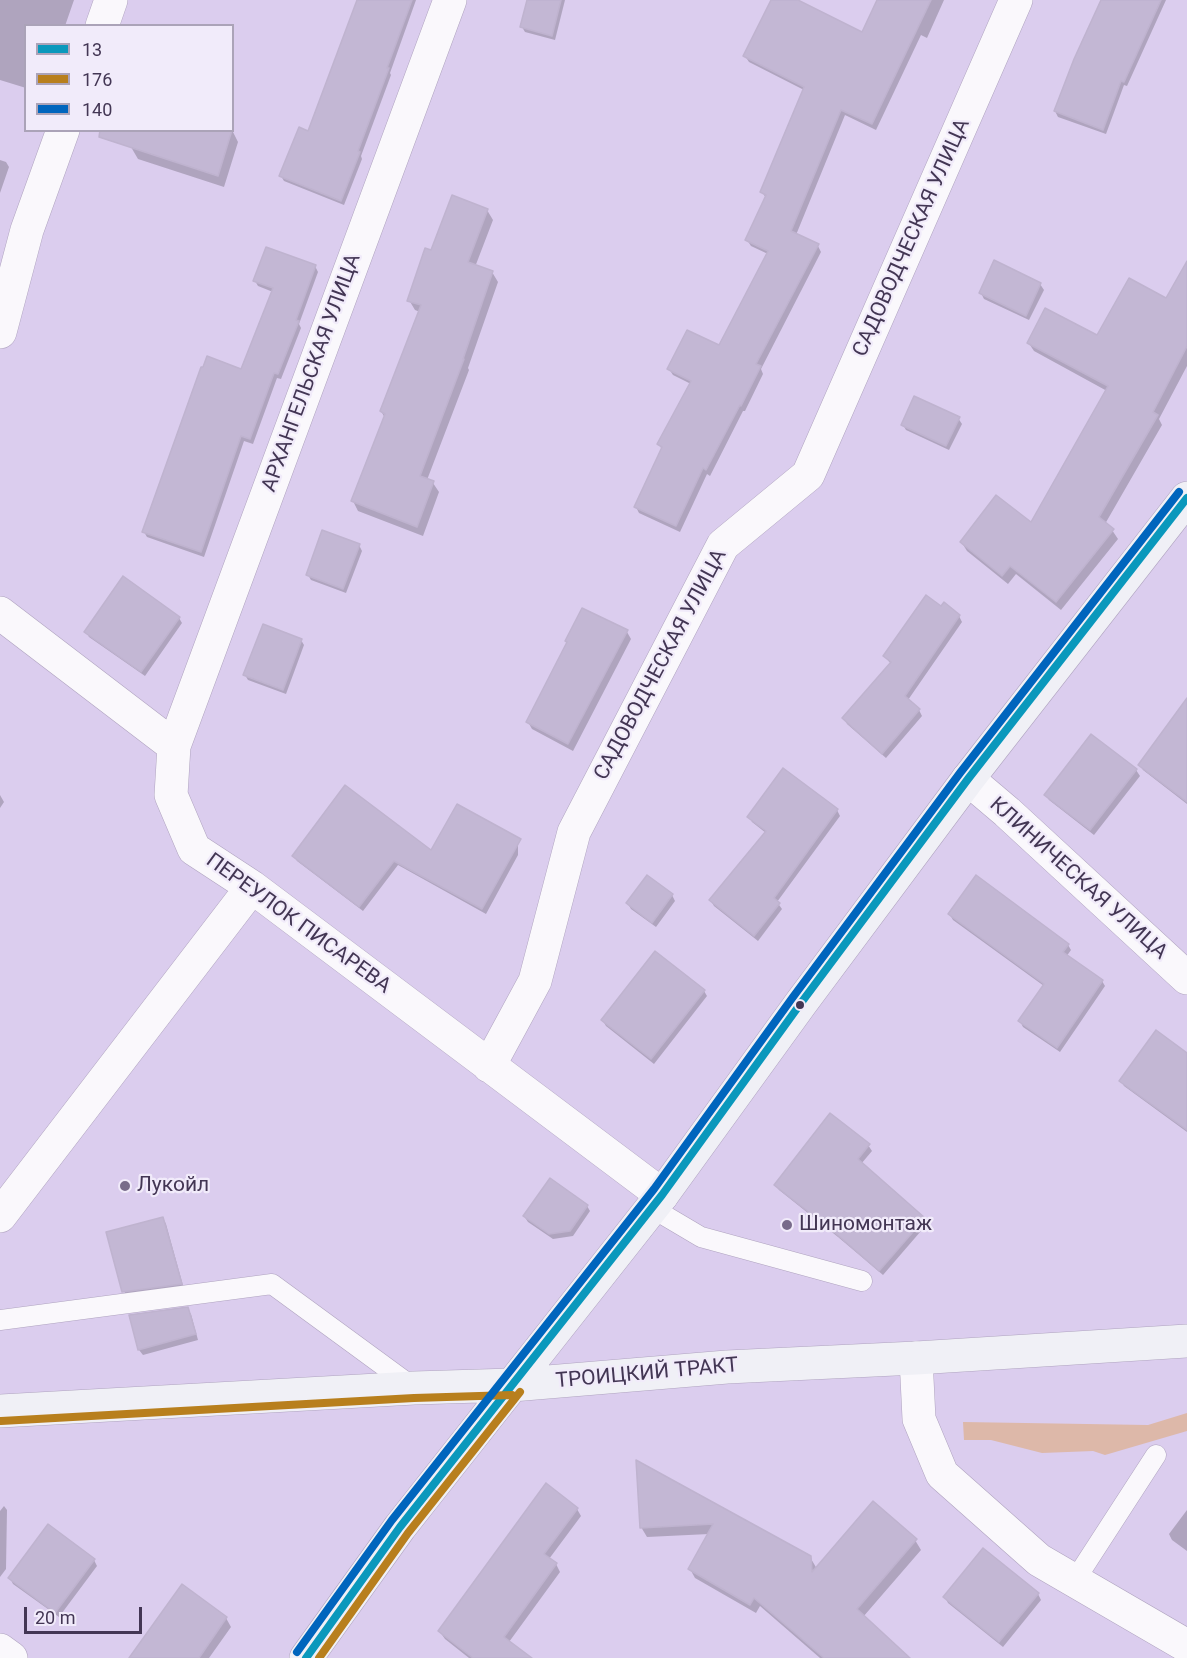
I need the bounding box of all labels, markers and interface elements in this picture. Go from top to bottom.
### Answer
legend [24,24,234,132]
text: 13 [82,39,102,60]
text: 176 [82,69,112,90]
text: 140 [82,99,112,120]
street label: САДОВОДЧЕСКАЯ УЛИЦА [848,115,976,361]
street label: АРХАНГЕЛЬСКАЯ УЛИЦА [257,251,367,495]
street label: САДОВОДЧЕСКАЯ УЛИЦА [589,545,733,785]
street label: КЛИНИЧЕСКАЯ УЛИЦА [984,793,1172,965]
street label: ПЕРЕУЛОК ПИСАРЕВА [201,849,395,999]
unlabelled marker [794,999,806,1011]
place label: Лукойл [137,1173,209,1199]
marker: Лукойл [118,1179,132,1193]
place label: Шиномонтаж [799,1212,932,1238]
marker: Шиномонтаж [780,1218,794,1232]
street label: ТРОИЦКИЙ ТРАКТ [555,1353,739,1395]
scale bar [27,1595,146,1633]
text: 20 m [35,1607,75,1628]

